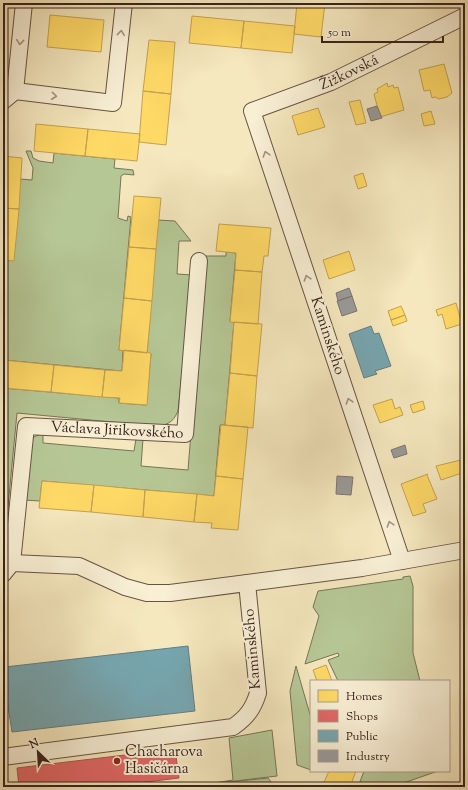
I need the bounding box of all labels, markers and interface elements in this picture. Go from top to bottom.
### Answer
scale bar [322,18,443,44]
text: 50 m [327,24,351,42]
one-way arrow [116,30,125,36]
one-way arrow [16,39,25,45]
street label: Žižkovská [317,50,382,96]
one-way arrow [51,91,57,100]
one-way arrow [262,151,271,158]
one-way arrow [304,274,312,281]
street label: Kaminského [305,294,349,378]
one-way arrow [345,398,353,405]
street label: Václava Jiřikovského [50,417,184,444]
one-way arrow [386,521,395,528]
street label: Kaminského [239,608,267,690]
legend [310,680,450,772]
text: Homes [346,688,382,706]
text: Shops [346,708,378,726]
text: Public [346,728,379,746]
north arrow [18,732,58,772]
text: N [26,735,42,753]
place label: Chacharova Hasičárna [125,742,203,780]
text: Industry [346,748,390,766]
marker: Chacharova Hasičárna [112,756,122,766]

